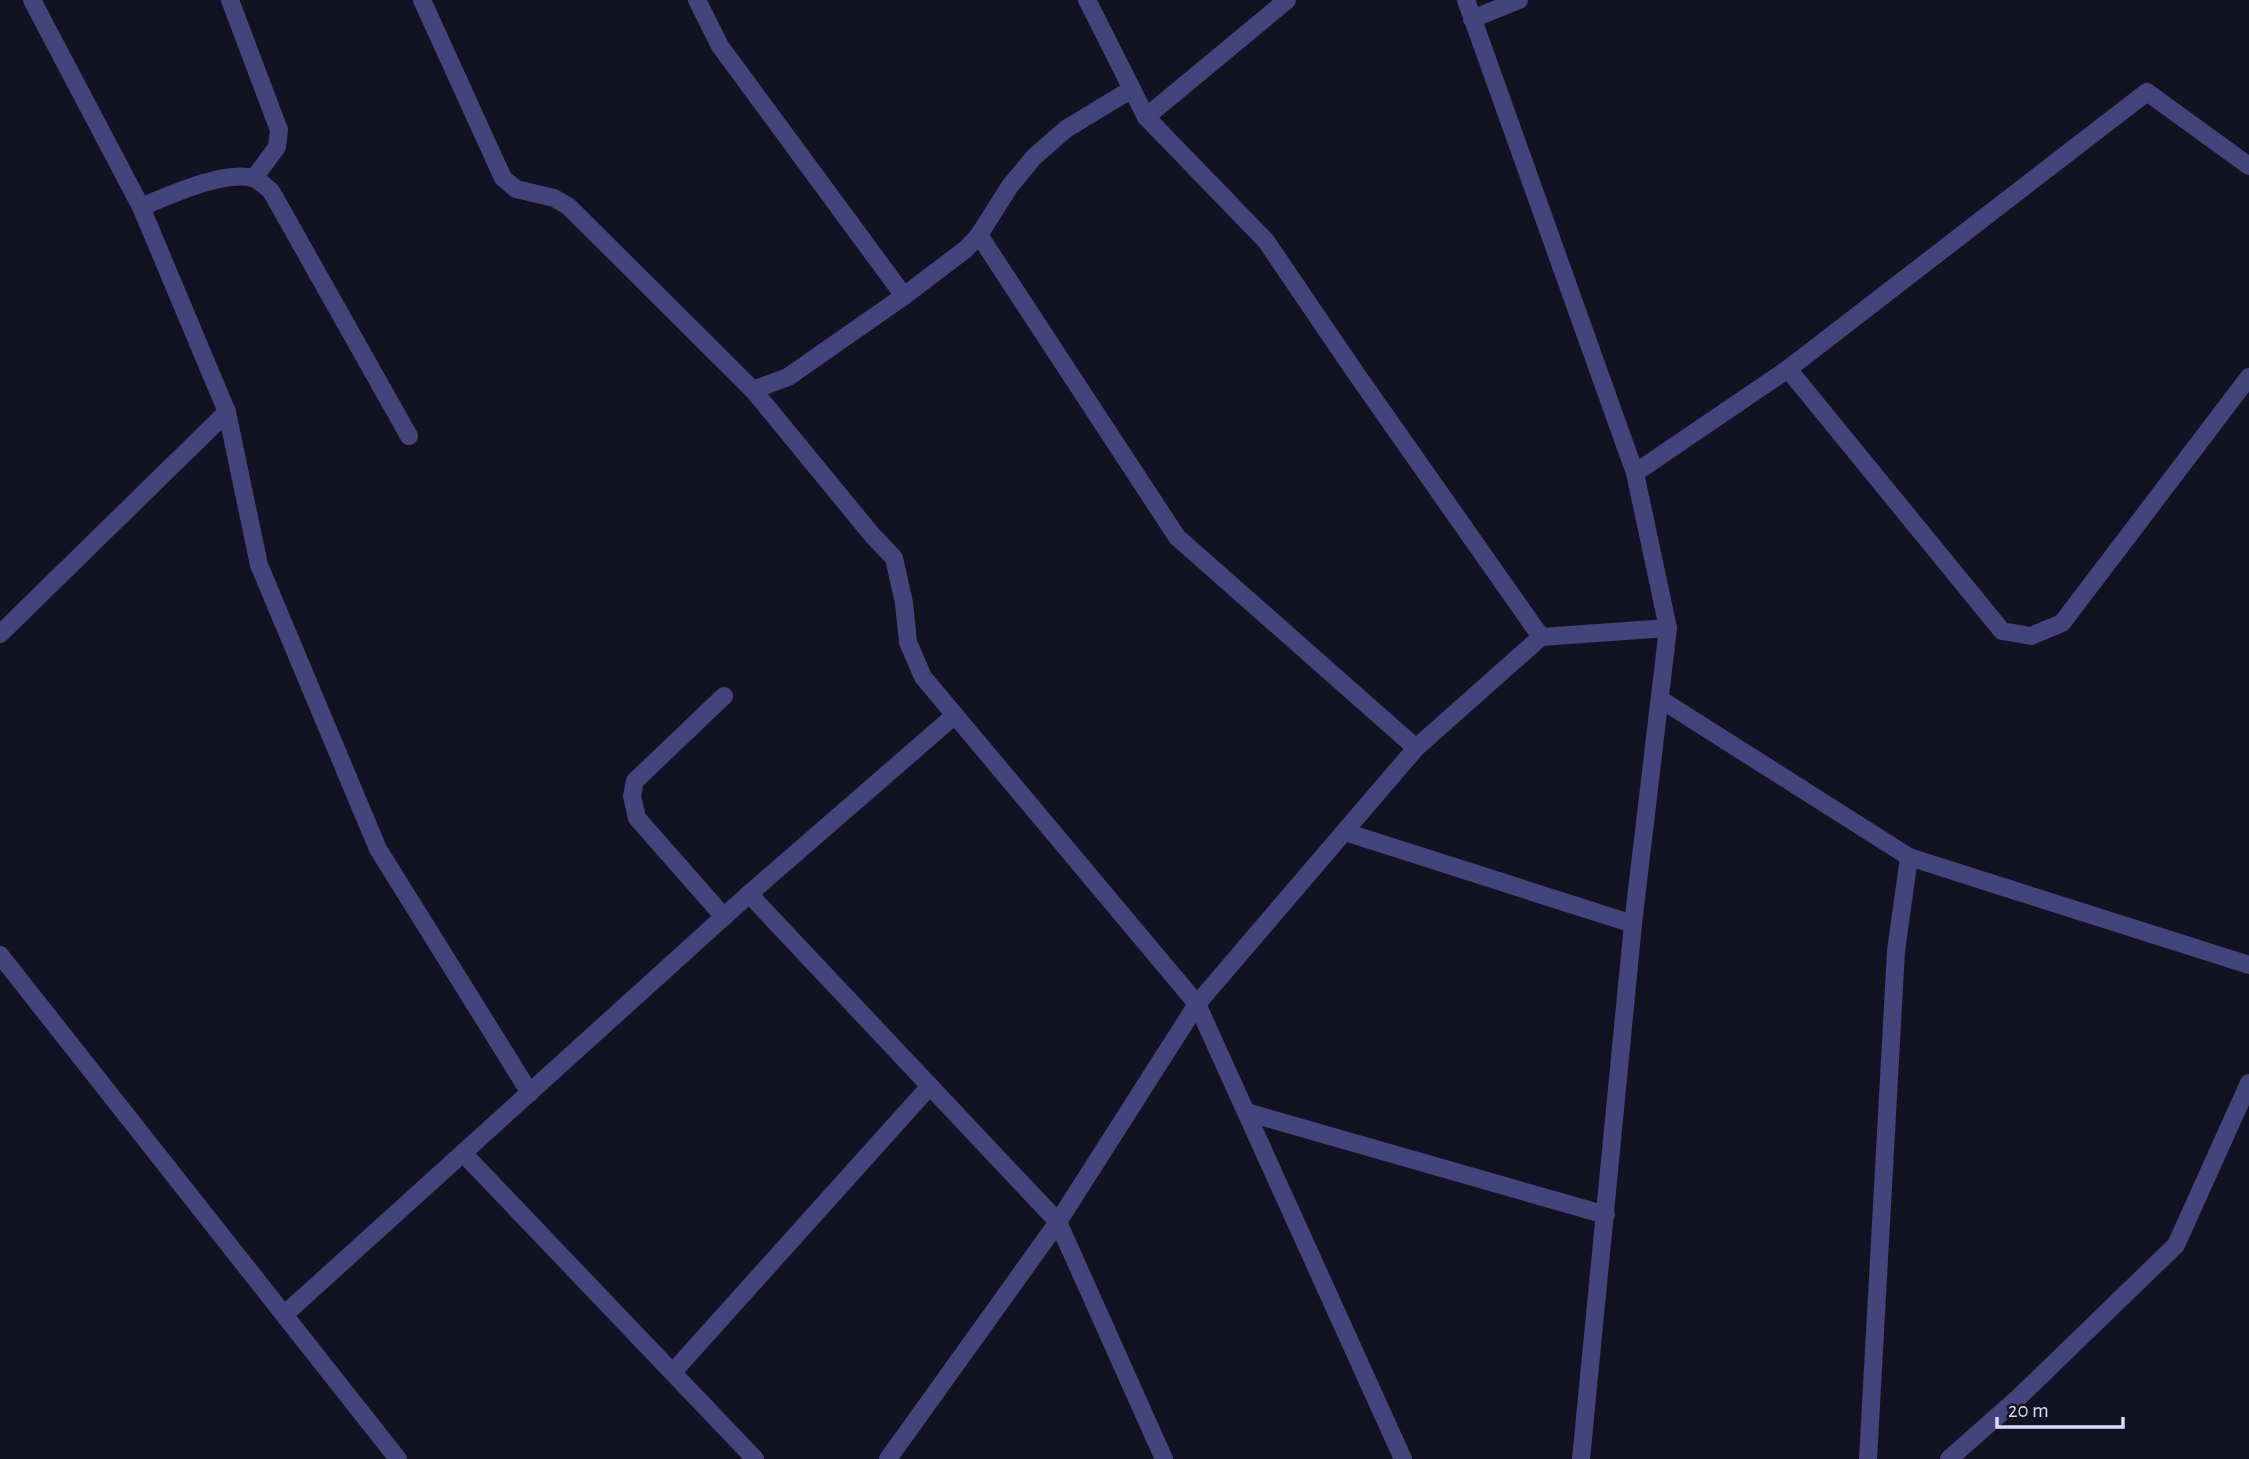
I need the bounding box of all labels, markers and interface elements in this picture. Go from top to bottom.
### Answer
scale bar [1997,1386,2123,1430]
text: 20 m [2008,1400,2049,1421]

